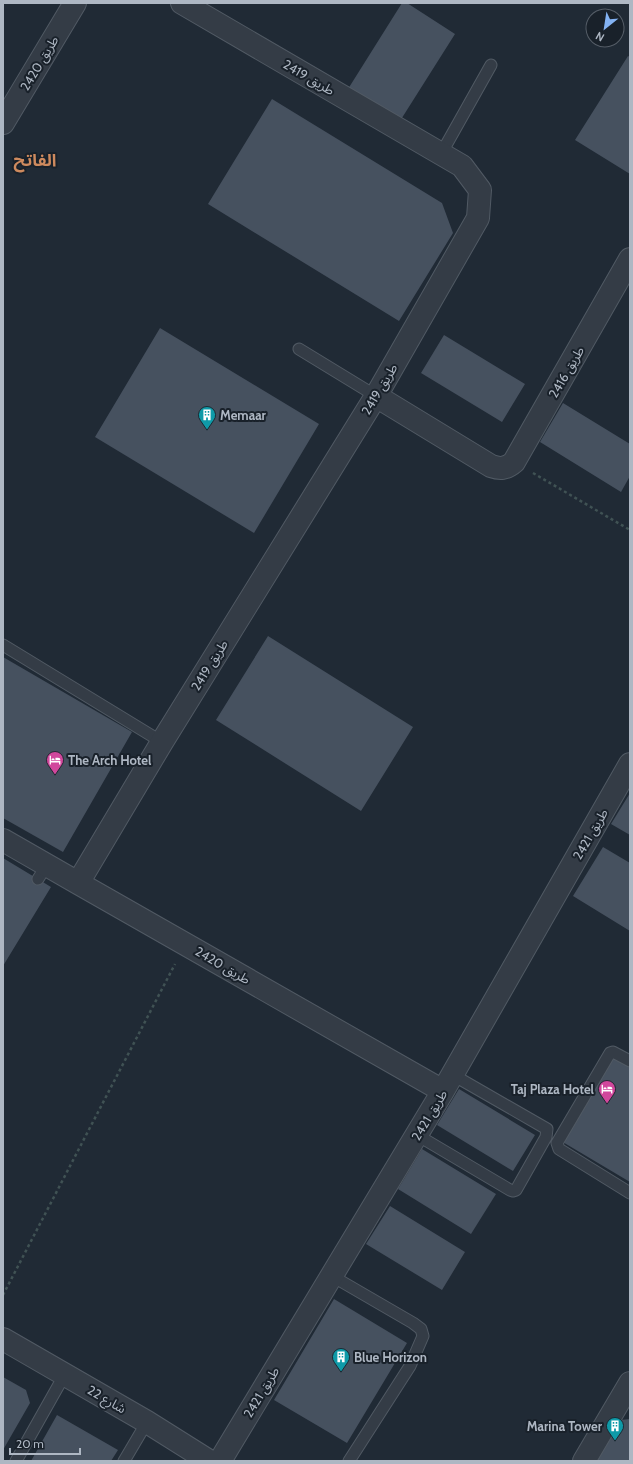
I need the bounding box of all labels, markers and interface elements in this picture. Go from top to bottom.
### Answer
north arrow [585,8,625,48]
text: N [593,29,607,45]
street label: طريق 2420 [16,33,63,94]
street label: طريق 2419 [280,56,338,99]
district label: الفاتح [14,150,56,173]
street label: طريق 2416 [545,343,588,401]
street label: طريق 2419 [358,360,401,418]
building icon: Memaar [197,405,217,430]
place label: Memaar [220,407,267,423]
street label: طريق 2419 [187,637,232,694]
hotel icon: The Arch Hotel [45,750,65,775]
place label: The Arch Hotel [68,752,152,768]
street label: طريق 2421 [569,805,612,863]
street label: طريق 2420 [192,943,254,988]
hotel icon: Taj Plaza Hotel [597,1079,617,1104]
place label: Taj Plaza Hotel [511,1081,595,1097]
street label: طريق 2421 [408,1087,451,1144]
building icon: Blue Horizon [331,1347,351,1372]
place label: Blue Horizon [354,1349,427,1365]
street label: طريق 2421 [240,1364,283,1421]
street label: شارع 22 [83,1382,129,1419]
building icon: Marina Tower [605,1416,625,1441]
place label: Marina Tower [527,1418,603,1434]
scale bar [10,1430,80,1456]
text: 20 m [16,1436,44,1451]

